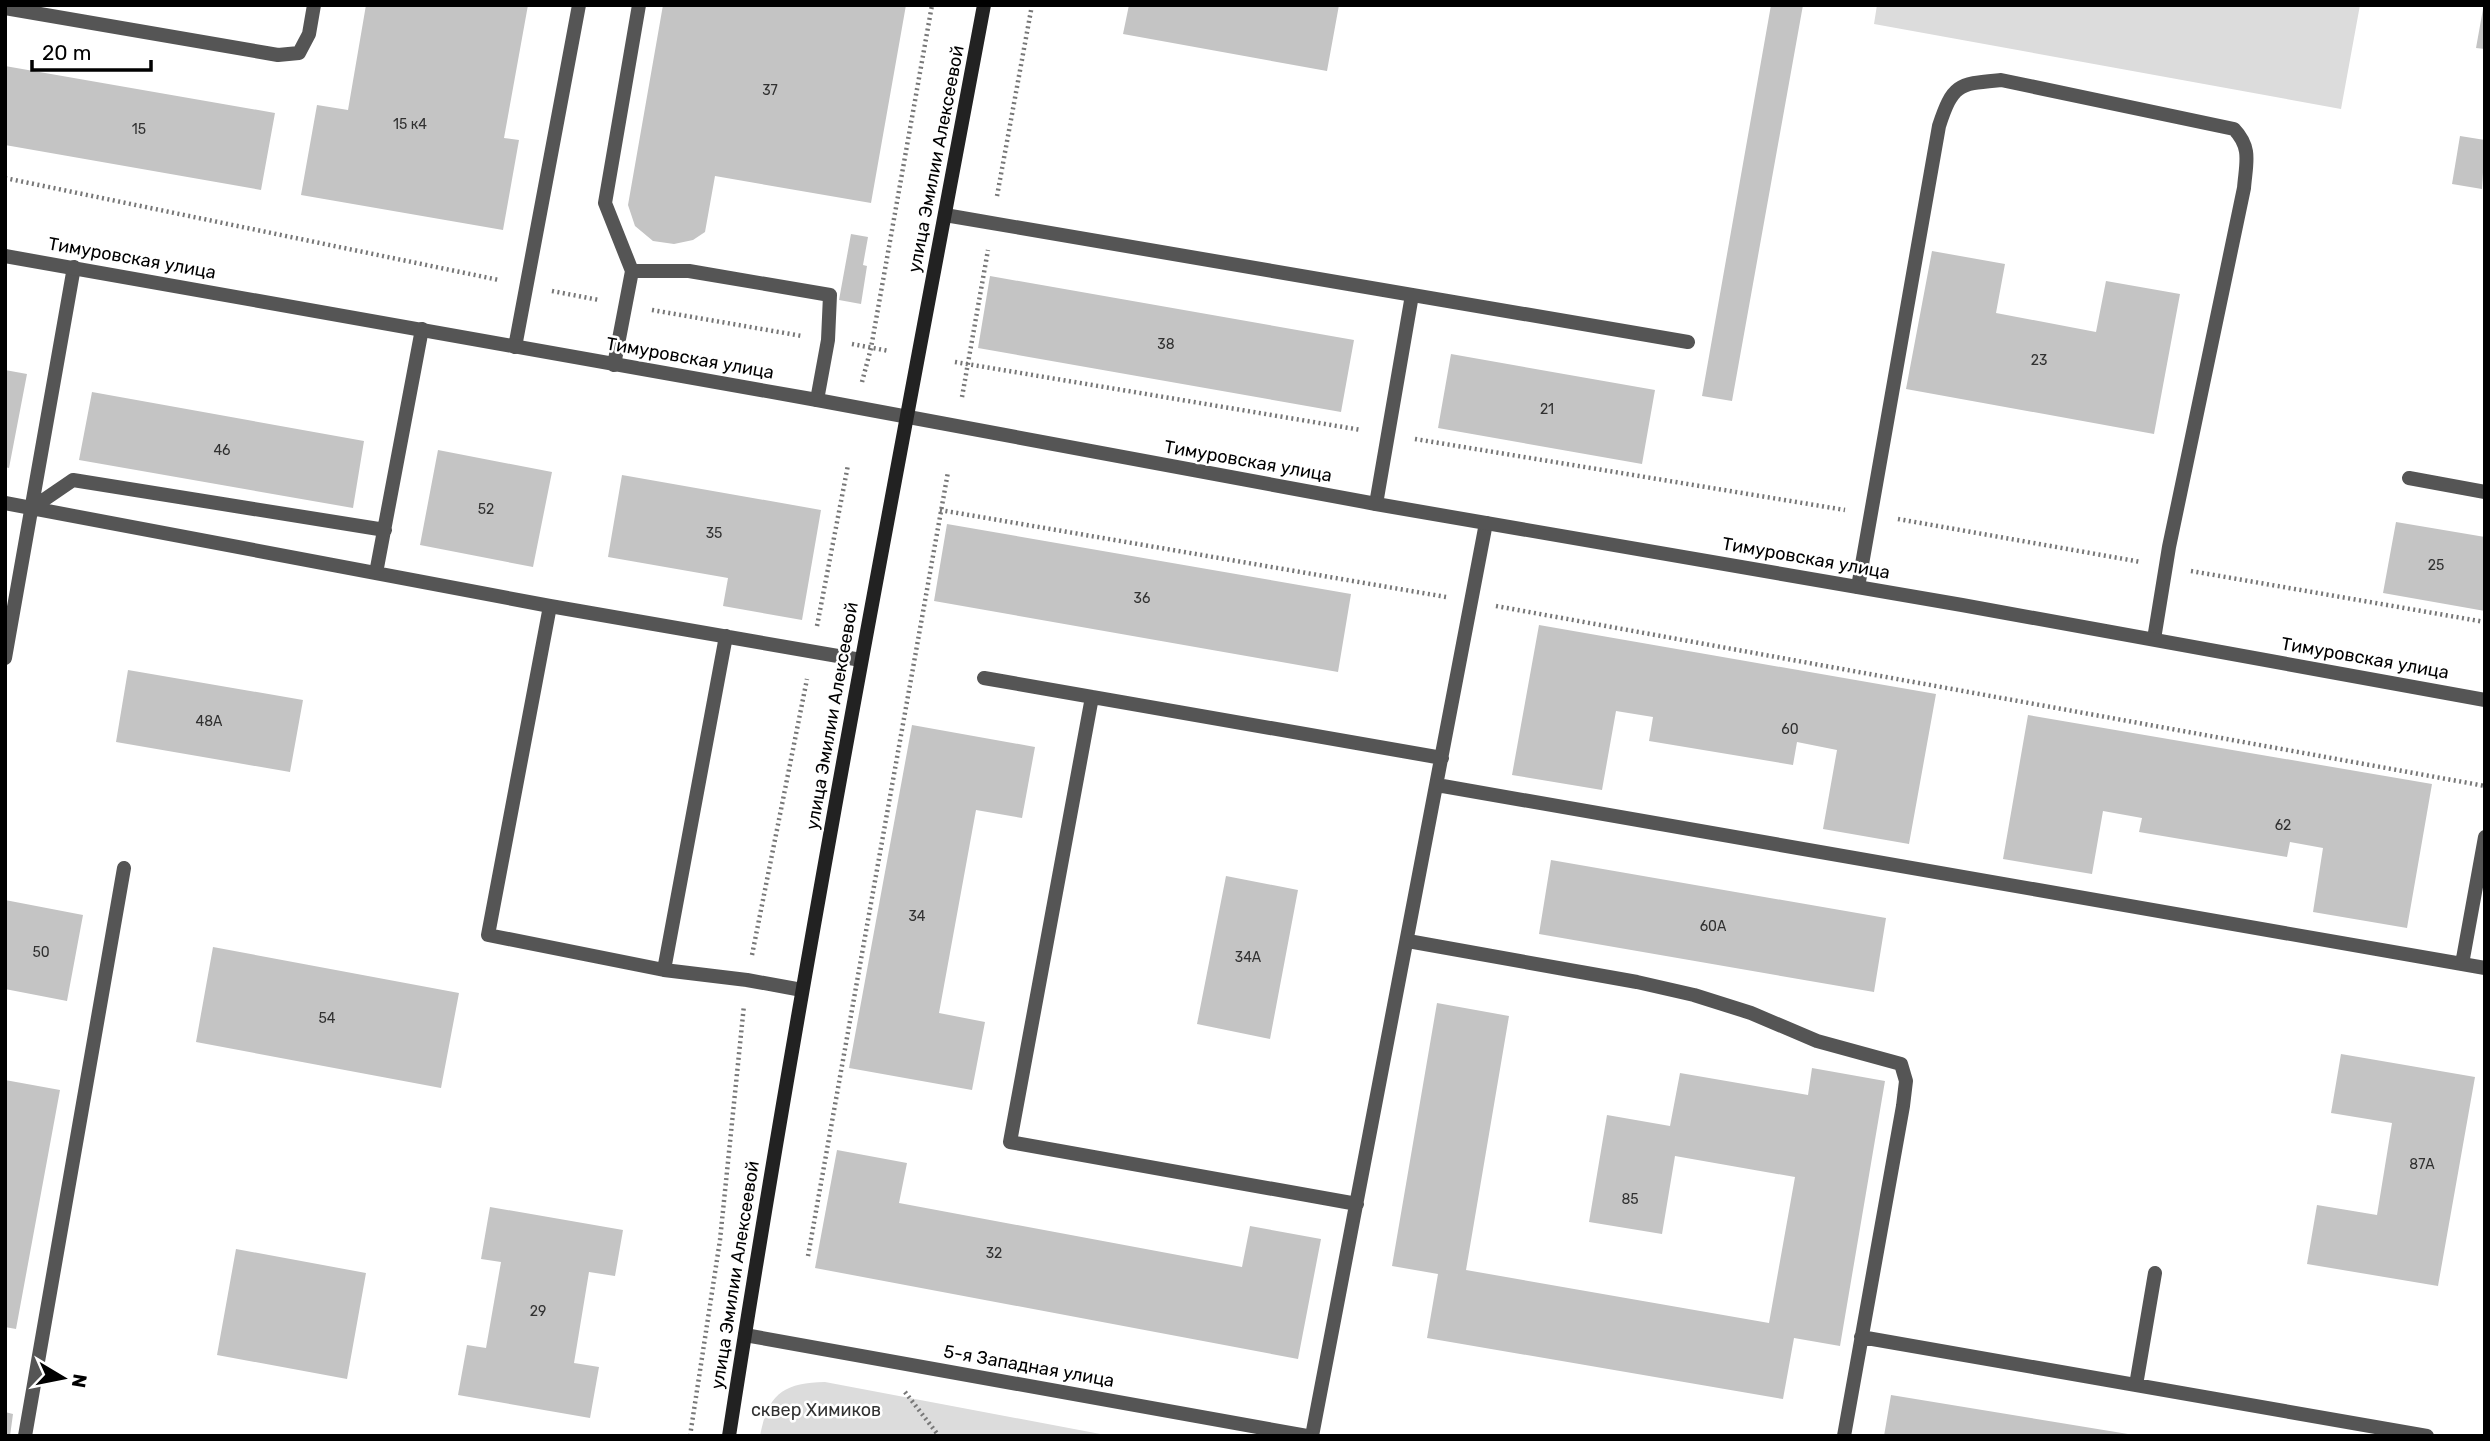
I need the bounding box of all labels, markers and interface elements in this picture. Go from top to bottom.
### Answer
scale bar [32,28,150,72]
text: 20 m [42,40,91,65]
street label: улица Эмилии Алексеевой [903,44,969,274]
house number: 37 [762,82,778,99]
house number: 15 к4 [393,116,427,133]
house number: 15 [132,121,146,138]
street label: Тимуровская улица [46,232,218,284]
street label: Тимуровская улица [604,332,776,384]
house number: 38 [1157,336,1175,353]
house number: 23 [2031,352,2047,369]
house number: 21 [1540,401,1554,418]
street label: Тимуровская улица [1162,435,1334,487]
house number: 46 [213,442,231,459]
house number: 52 [478,501,494,518]
house number: 35 [706,525,722,542]
street label: Тимуровская улица [1720,532,1892,584]
house number: 25 [2428,557,2444,574]
house number: 36 [1134,590,1150,607]
street label: улица Эмилии Алексеевой [801,600,863,832]
street label: Тимуровская улица [2279,632,2451,684]
house number: 48А [196,713,223,730]
house number: 60 [1781,721,1799,738]
house number: 62 [2275,817,2291,834]
house number: 34 [908,908,926,925]
house number: 60А [1700,918,1727,935]
house number: 50 [32,944,50,961]
house number: 34А [1235,949,1262,966]
house number: 54 [318,1010,336,1027]
house number: 87А [2409,1156,2435,1173]
street label: улица Эмилии Алексеевой [706,1159,764,1391]
house number: 85 [1621,1191,1639,1208]
house number: 32 [986,1245,1002,1262]
house number: 29 [530,1303,546,1320]
street label: 5-я Западная улица [942,1340,1116,1392]
north arrow [28,1343,98,1413]
text: N [67,1372,92,1390]
park label: сквер Химиков [751,1399,881,1421]

